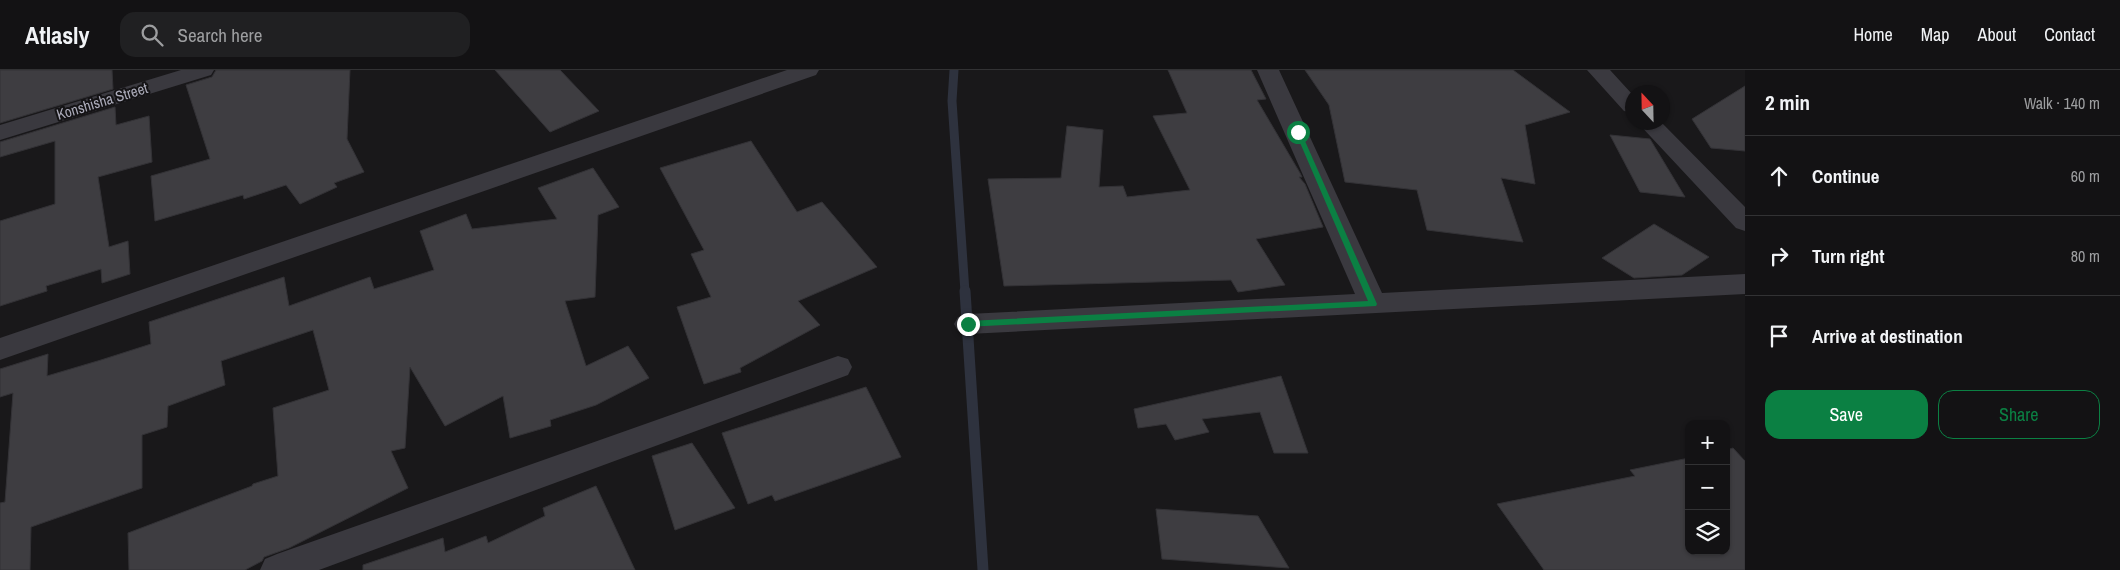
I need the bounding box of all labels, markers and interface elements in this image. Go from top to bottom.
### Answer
search box [120,12,470,57]
text: Atlasly [25,19,90,51]
icon: search [138,21,166,49]
text: Search here [178,22,262,48]
text: Home [1853,22,1893,47]
text: Map [1921,22,1950,47]
text: About [1978,22,2016,47]
text: Contact [2044,22,2095,47]
street label: Konshisha Street [54,77,151,125]
north arrow [1625,85,1670,130]
text: 2 min [1765,88,1810,117]
text: Walk · 140 m [2024,92,2100,114]
route start [1287,121,1310,144]
icon: ahead [1765,162,1793,190]
text: Continue [1812,163,1880,189]
text: 60 m [2071,165,2100,187]
icon: right [1765,242,1793,270]
text: Turn right [1812,243,1884,269]
text: 80 m [2071,245,2100,267]
route end [957,313,980,336]
icon: arrive [1765,322,1793,350]
text: Arrive at destination [1812,323,1963,349]
button: Save [1765,390,1928,439]
button: Share [1938,390,2100,439]
map controls [1685,420,1730,555]
button: + [1685,420,1730,465]
button: − [1685,465,1730,510]
button: layers [1685,510,1730,555]

